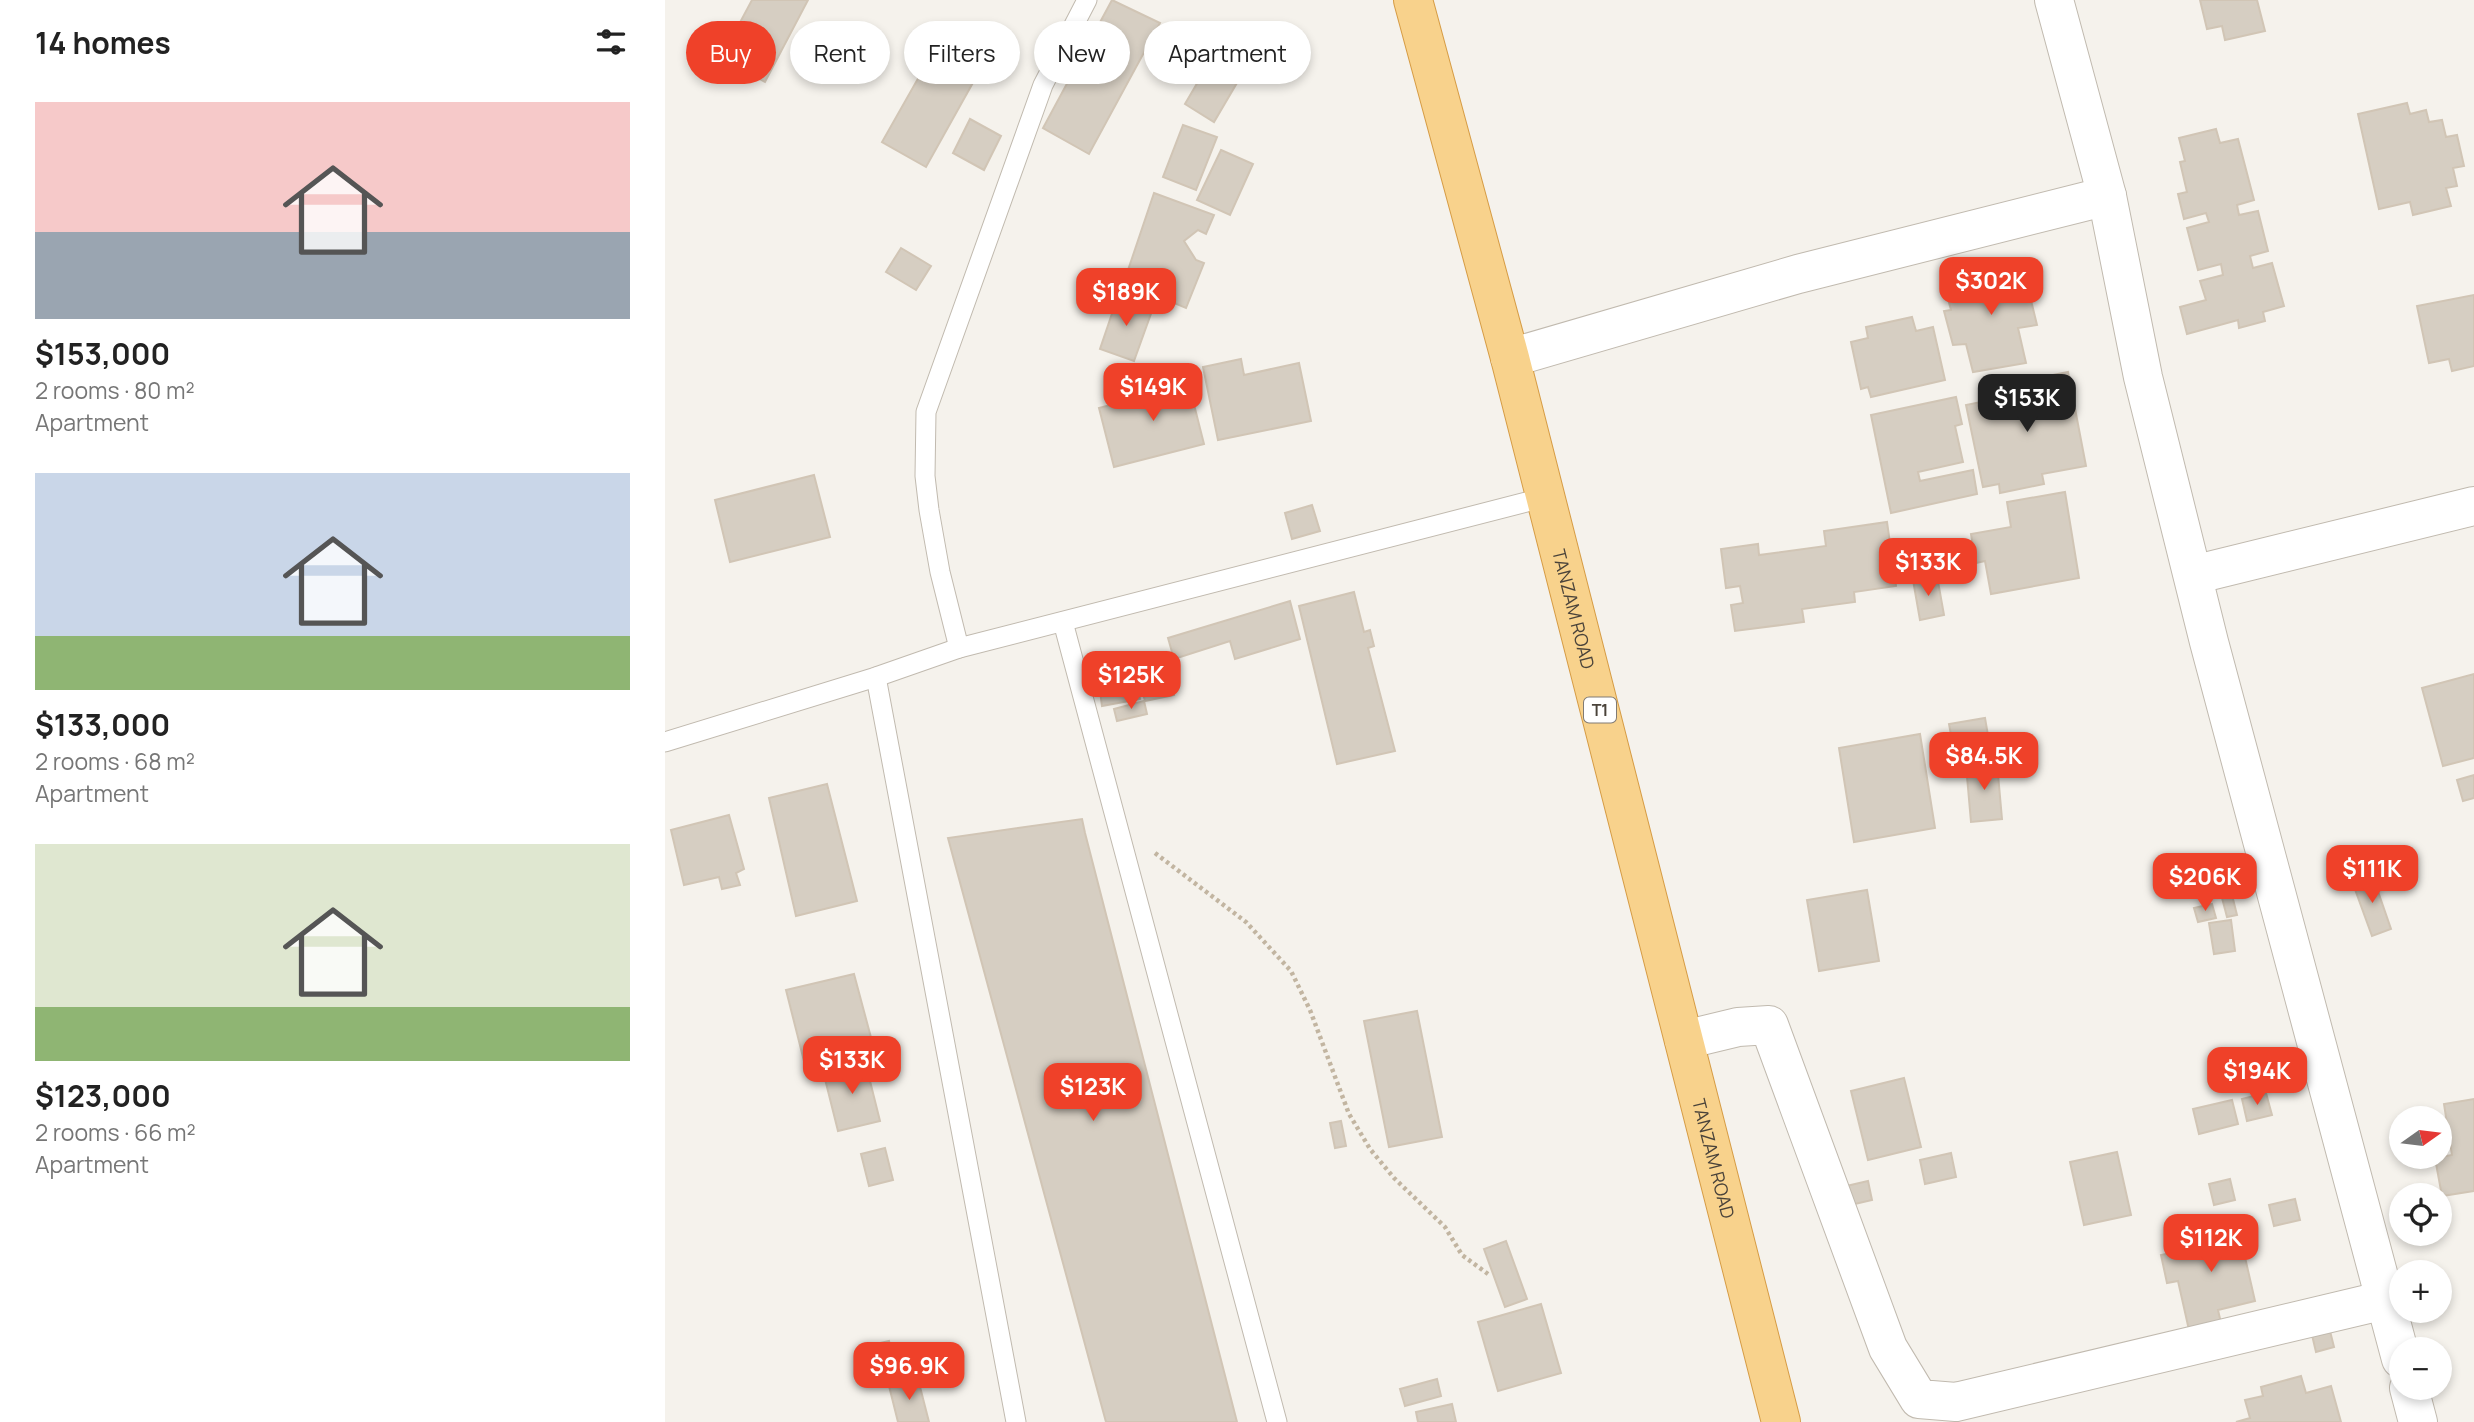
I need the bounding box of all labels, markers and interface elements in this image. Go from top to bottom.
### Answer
chip: Buy [686,21,776,84]
chip: Rent [790,21,890,84]
chip: Filters [904,21,1020,84]
chip: New [1034,21,1130,84]
chip: Apartment [1144,21,1311,84]
text: 14 homes [35,22,171,63]
icon: filters [592,23,630,61]
icon: home [270,147,396,273]
pin: $302K [1942,258,2040,317]
text: $302K [1955,264,2027,296]
pin: $189K [1077,268,1175,328]
text: $189K [1092,275,1160,307]
text: $153,000 [35,333,170,374]
pin: $149K [1104,364,1202,423]
text: $149K [1119,370,1187,402]
text: 2 rooms · 80 m² [35,374,195,406]
pin: $153K [1978,374,2076,434]
text: $153K [1994,381,2060,413]
text: Apartment [35,406,149,438]
icon: home [270,518,396,644]
pin: $133K [1879,538,1977,598]
text: $133K [1895,545,1961,577]
street label: TANZAM ROAD [1547,547,1601,672]
pin: $125K [1082,652,1180,711]
text: $125K [1098,658,1164,690]
road number: T1 [1584,698,1616,722]
text: $133,000 [35,704,170,745]
pin: $84.5K [1927,732,2041,792]
text: $84.5K [1945,739,2023,771]
text: 2 rooms · 68 m² [35,745,195,777]
text: Apartment [35,777,149,809]
pin: $111K [2323,846,2421,905]
text: $111K [2342,852,2402,884]
pin: $206K [2156,853,2254,913]
text: $206K [2169,860,2241,892]
icon: home [270,889,396,1015]
pin: $133K [803,1036,901,1096]
text: $133K [819,1043,885,1075]
pin: $194K [2208,1048,2306,1107]
text: $194K [2223,1054,2291,1086]
pin: $123K [1044,1064,1142,1123]
text: $123K [1060,1070,1126,1102]
text: $123,000 [35,1075,171,1116]
street label: TANZAM ROAD [1687,1096,1741,1221]
north arrow [2389,1106,2452,1169]
map controls [2389,1106,2452,1400]
text: 2 rooms · 66 m² [35,1116,196,1148]
text: Apartment [35,1148,149,1180]
button: locate [2389,1183,2452,1246]
pin: $112K [2162,1214,2260,1274]
text: $112K [2179,1221,2243,1253]
button: + [2389,1260,2452,1323]
button: − [2389,1337,2452,1400]
pin: $96.9K [852,1342,966,1402]
text: $96.9K [869,1349,949,1381]

